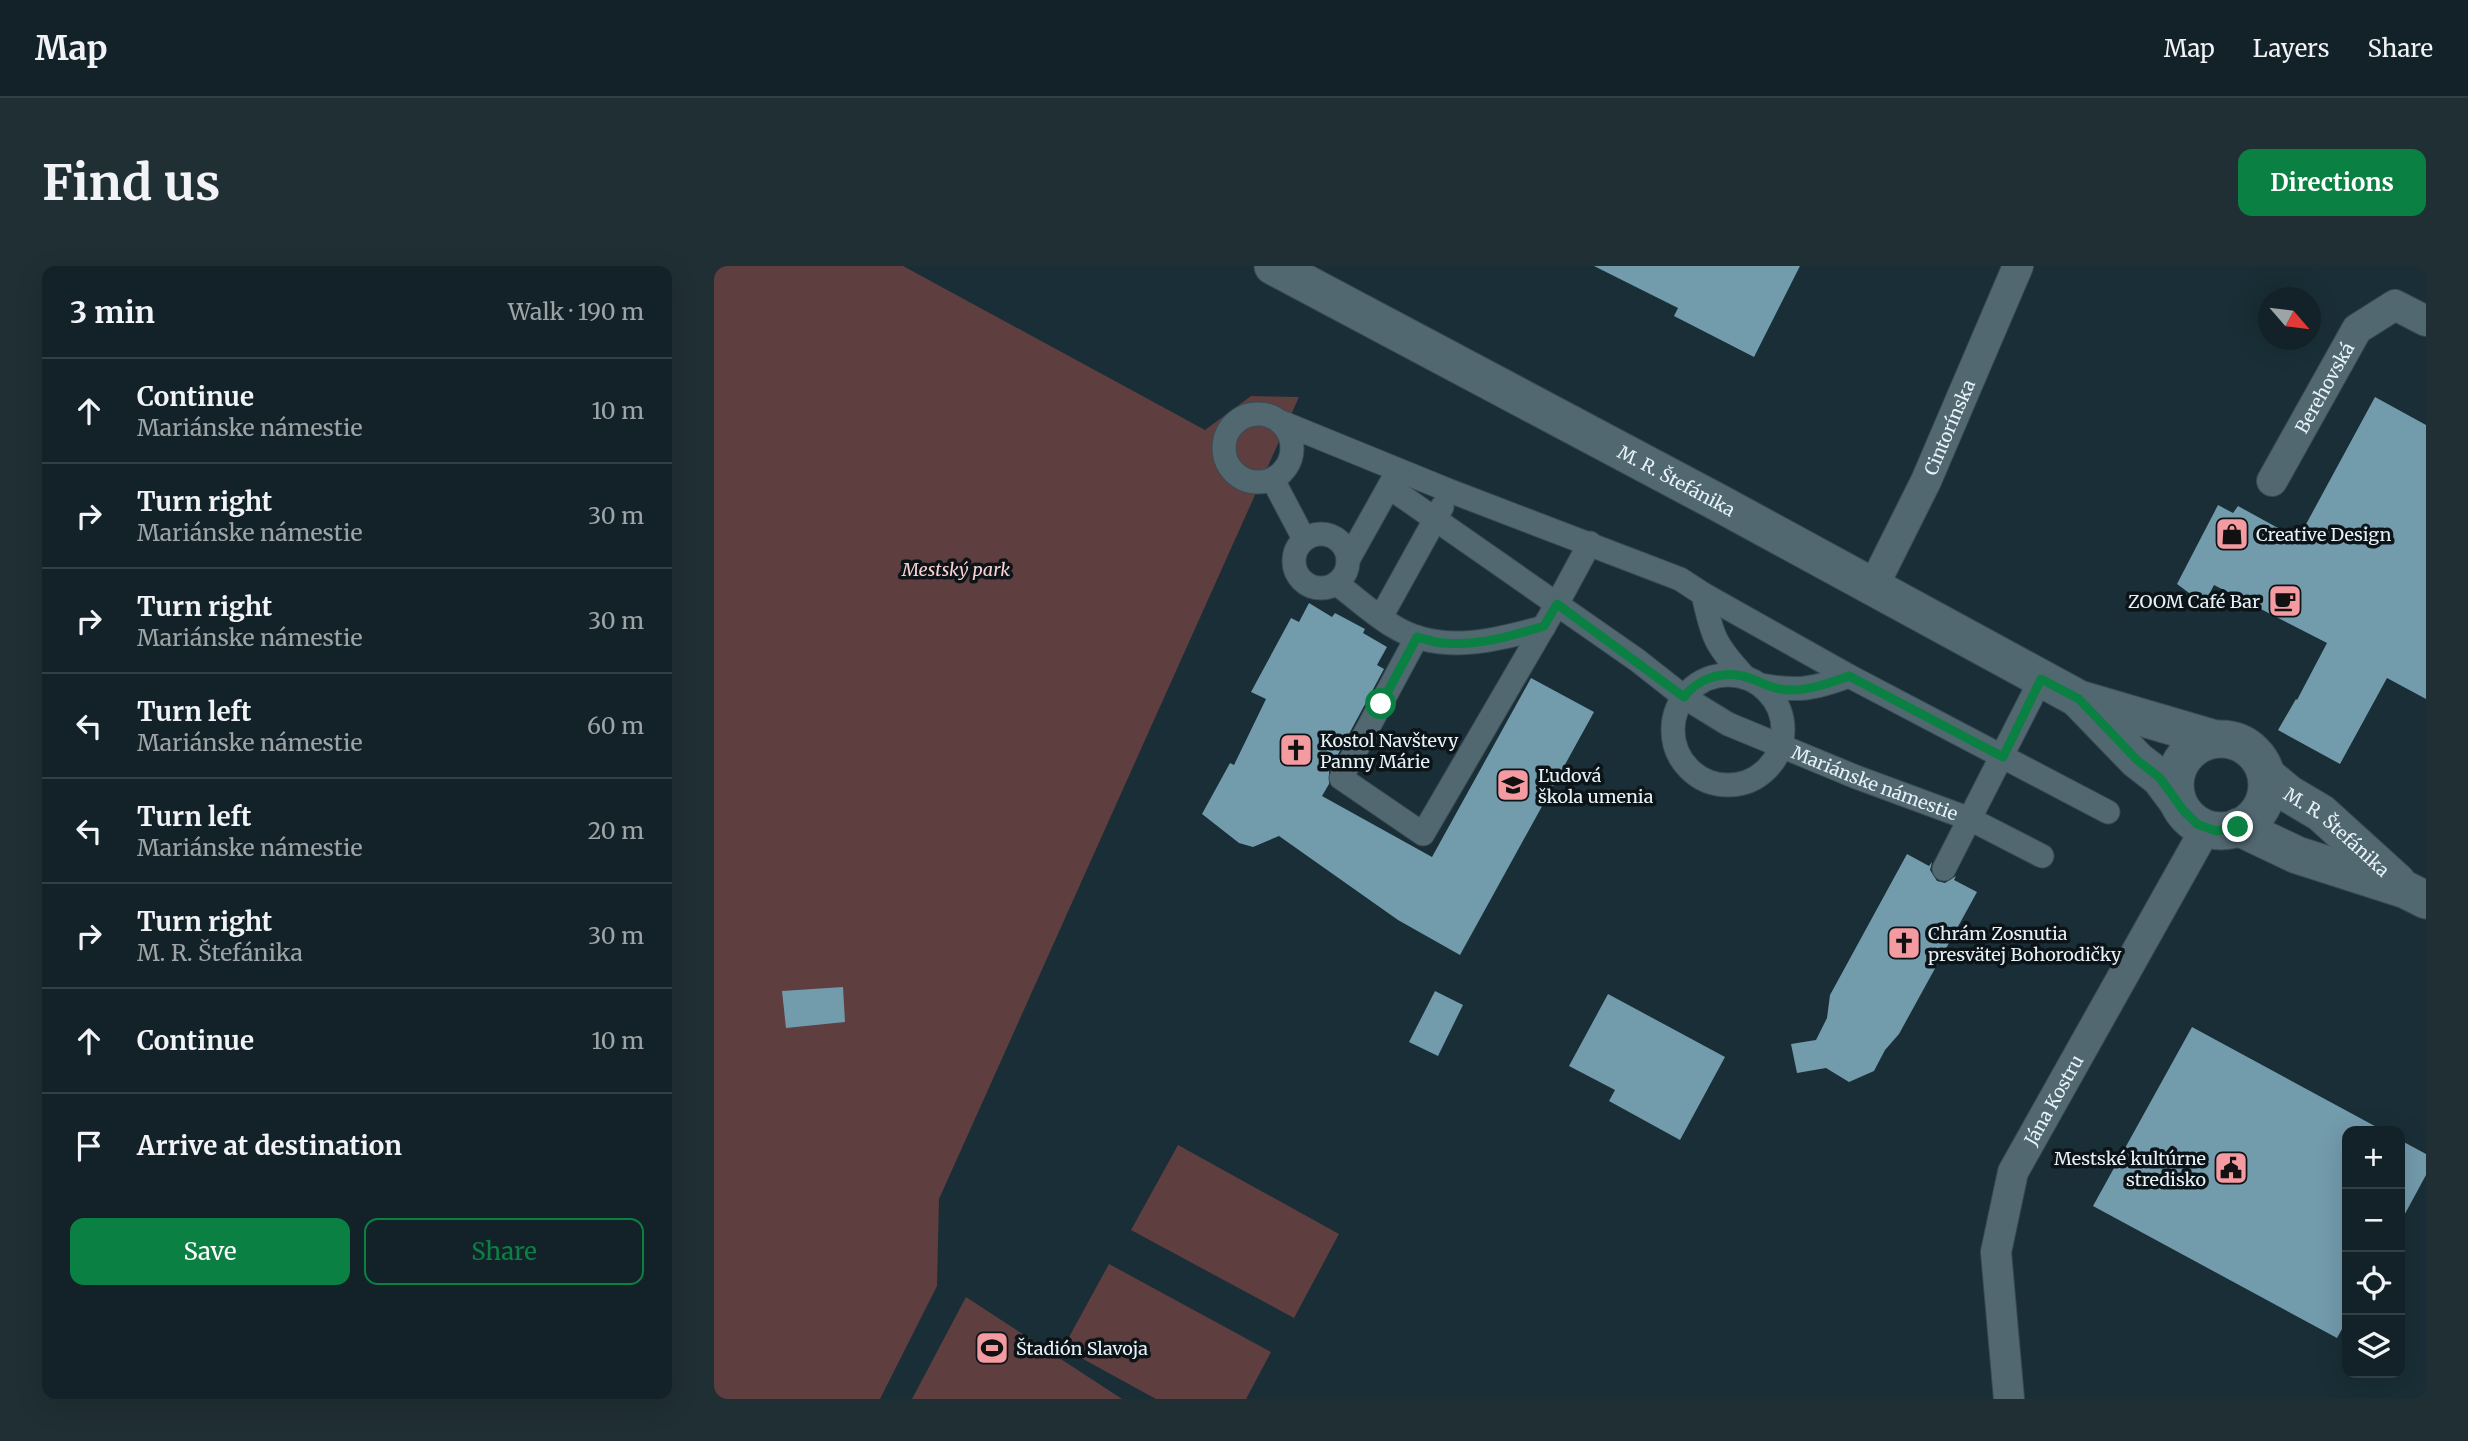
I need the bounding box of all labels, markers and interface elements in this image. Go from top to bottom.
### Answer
text: Map [35,28,108,69]
text: Map [2164,33,2215,64]
text: Layers [2253,33,2329,64]
text: Share [2367,33,2433,64]
button: Directions [2238,149,2426,216]
text: Find us [42,152,220,213]
north arrow [2258,287,2321,350]
text: 3 min [70,293,155,331]
text: Walk · 190 m [508,297,644,326]
street label: Berehovská [2290,338,2359,437]
street label: Cintorínska [1918,376,1980,478]
text: Continue [137,380,254,413]
icon: ahead [70,392,108,430]
text: 10 m [591,396,644,425]
text: Mariánske námestie [137,413,362,442]
street label: M. R. Štefánika [1614,440,1740,521]
text: Turn right [137,485,272,518]
icon: right [70,497,108,535]
text: 30 m [588,501,644,530]
shop icon: Creative Design [2213,515,2251,553]
text: Mariánske námestie [137,518,362,547]
place label: Creative Design [2256,523,2392,546]
park label: Mestský park [901,558,1010,581]
cafe icon: ZOOM Café Bar [2266,582,2304,620]
text: Turn right [137,590,272,623]
place label: ZOOM Café Bar [2128,590,2260,613]
icon: right [70,602,108,640]
text: 30 m [588,606,644,635]
text: Mariánske námestie [137,623,362,652]
route start [1365,688,1396,719]
text: Turn left [137,695,251,728]
icon: left [70,707,108,745]
text: 60 m [587,711,644,740]
text: Mariánske námestie [137,728,362,757]
place label: Kostol Navštevy Panny Márie [1320,729,1459,773]
church icon: Kostol Navštevy Panny Márie [1277,731,1315,769]
street label: Mariánske námestie [1788,740,1961,825]
place label: Ľudová škola umenia [1538,764,1654,808]
school or university icon: Ľudová škola umenia [1494,766,1532,804]
street label: M. R. Štefánika [2280,782,2395,881]
text: Turn left [137,800,251,833]
route end [2222,811,2253,842]
icon: left [70,812,108,850]
text: 20 m [588,816,644,845]
text: Mariánske námestie [137,833,362,862]
text: Turn right [137,905,272,938]
icon: right [70,917,108,955]
text: 30 m [588,921,644,950]
place label: Chrám Zosnutia presvätej Bohorodičky [1928,922,2122,966]
church icon: Chrám Zosnutia presvätej Bohorodičky [1885,924,1923,962]
text: M. R. Štefánika [137,938,303,967]
icon: ahead [70,1022,108,1060]
text: Continue [137,1024,254,1057]
text: 10 m [591,1026,644,1055]
street label: Jána Kostru [2018,1051,2088,1150]
map controls [2342,1126,2405,1378]
button: + [2342,1126,2405,1189]
icon: arrive [70,1127,108,1165]
text: Arrive at destination [137,1129,402,1162]
place label: Mestské kultúrne stredisko [2054,1147,2206,1191]
public building icon: Mestské kultúrne stredisko [2212,1149,2250,1187]
button: − [2342,1189,2405,1252]
button: Save [70,1218,350,1285]
button: Share [364,1218,644,1285]
button: locate [2342,1252,2405,1315]
button: layers [2342,1315,2405,1378]
sports icon: Štadión Slavoja [973,1329,1011,1367]
place label: Štadión Slavoja [1016,1337,1148,1360]

